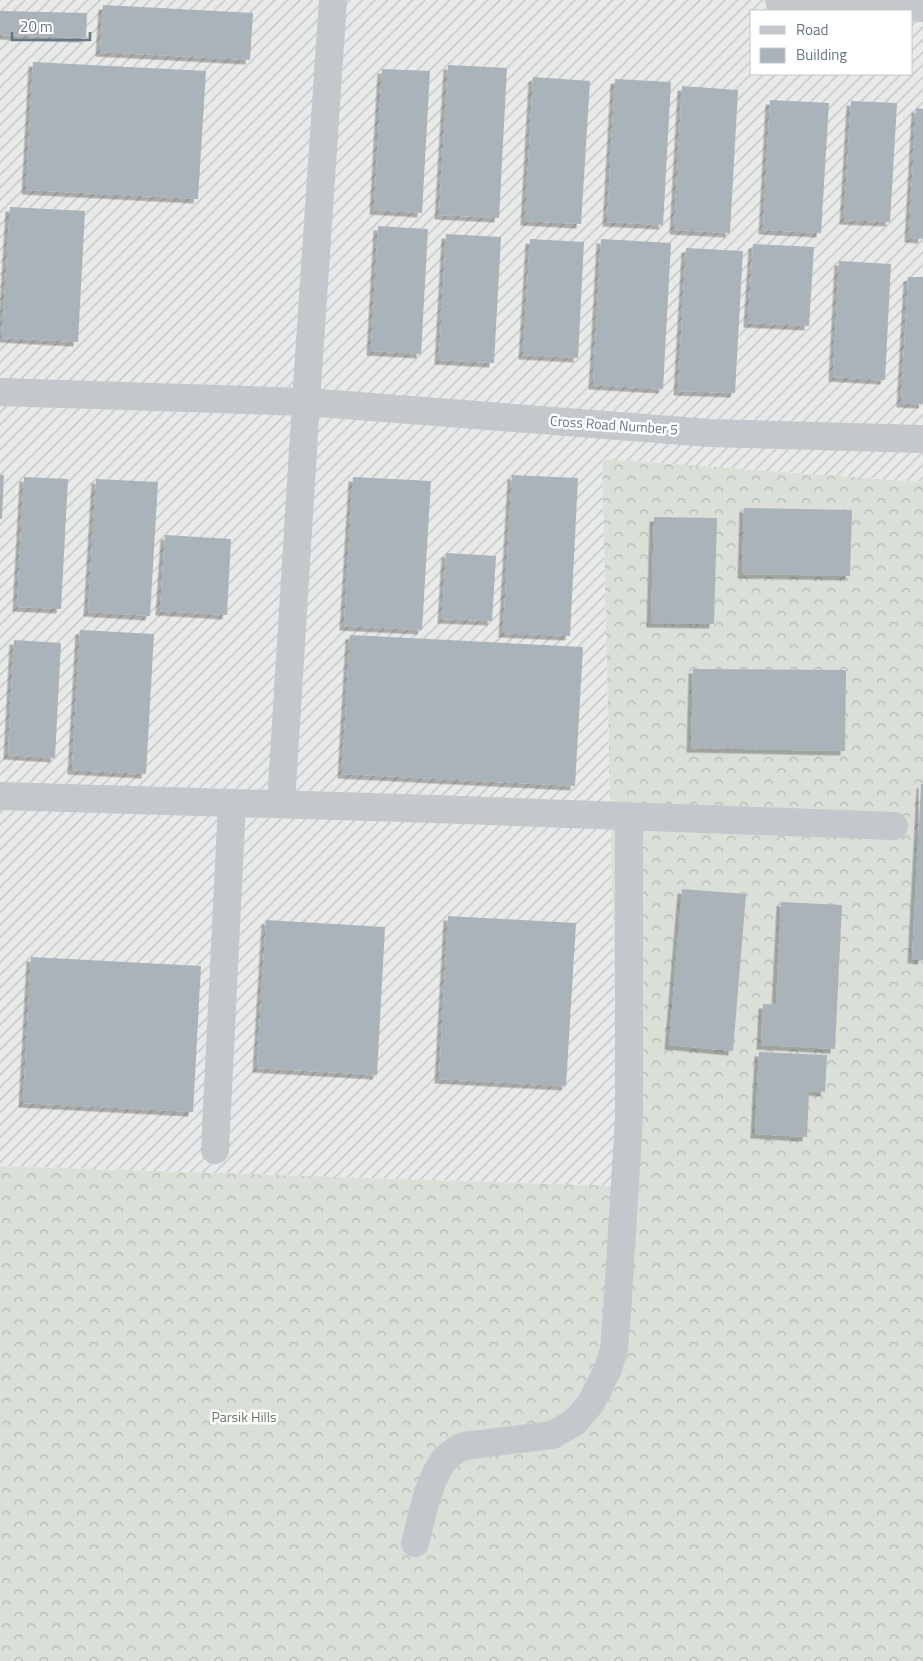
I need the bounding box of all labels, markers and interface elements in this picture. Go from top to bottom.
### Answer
scale bar [12,10,90,42]
legend [750,10,913,75]
text: 20 m [20,15,53,38]
text: Road [796,18,828,41]
text: Building [796,43,847,66]
street label: Cross Road Number 5 [549,410,679,439]
park label: Parsik Hills [212,1406,276,1427]

